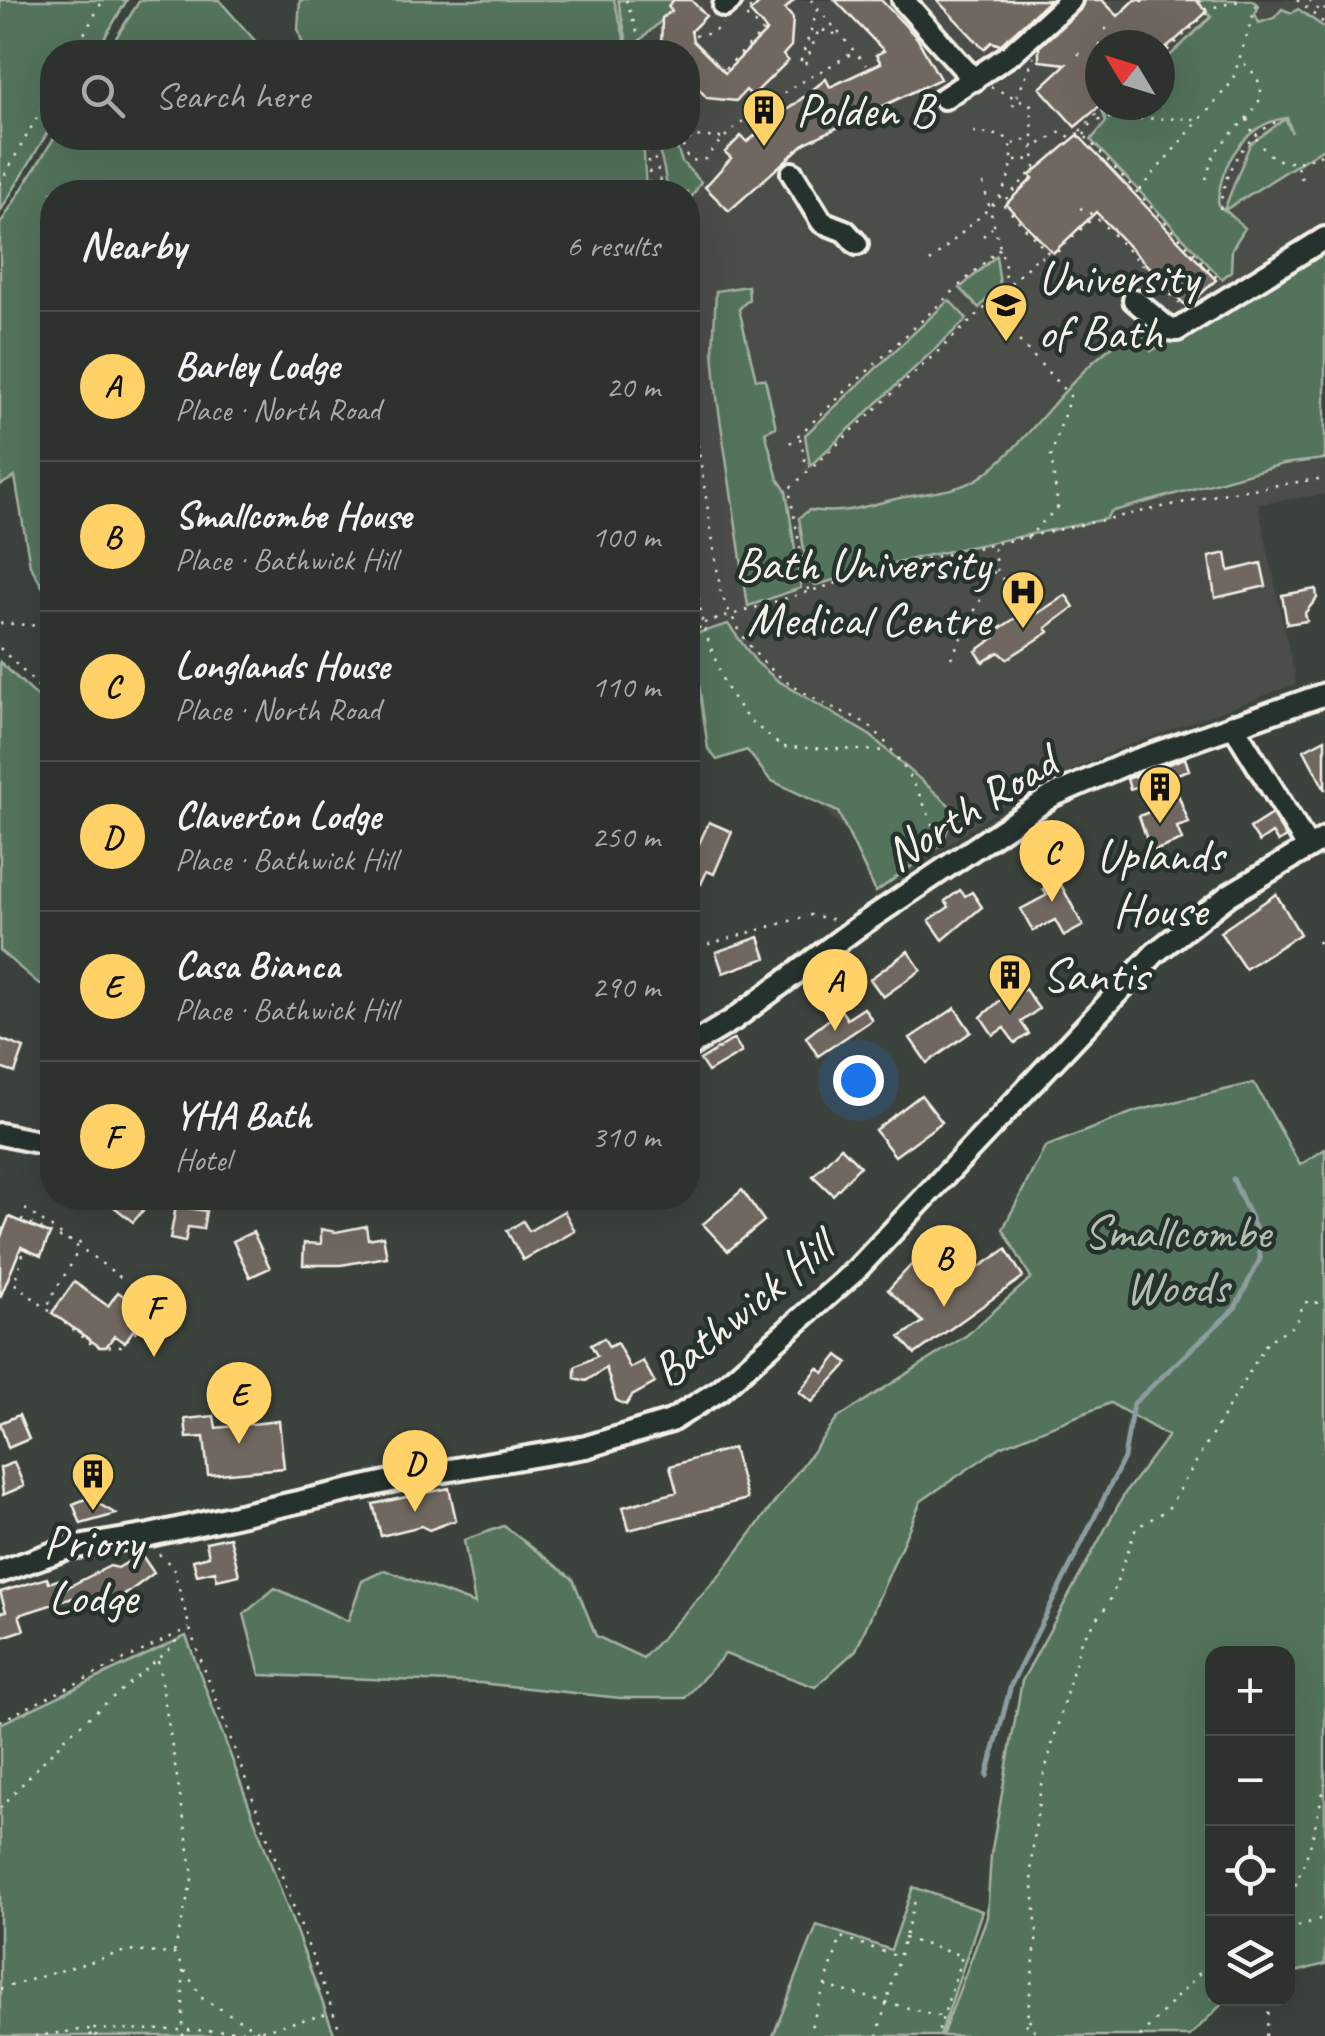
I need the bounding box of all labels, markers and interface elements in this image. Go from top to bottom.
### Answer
north arrow [1085,30,1175,120]
search box [40,40,700,150]
icon: search [75,68,130,123]
text: Search here [155,72,310,119]
place label: Polden B [796,80,938,140]
building icon: Polden B [741,87,787,148]
text: Nearby [80,219,186,272]
text: 6 results [566,225,660,266]
place label: University of Bath [1038,247,1202,362]
school or university icon: University of Bath [983,282,1029,343]
text: Barley Lodge [175,342,339,389]
text: A [104,366,121,407]
text: 20 m [606,366,660,407]
text: Place · North Road [175,389,380,430]
text: Smallcombe House [175,492,411,539]
text: B [104,516,121,557]
text: 100 m [591,516,660,557]
place label: Bath University Medical Centre [735,534,994,649]
text: Place · Bathwick Hill [175,539,397,580]
hospital icon: Bath University Medical Centre [1000,569,1046,630]
text: Longlands House [175,642,389,689]
text: C [105,666,120,707]
text: 110 m [591,666,660,707]
text: Place · North Road [175,689,380,730]
street label: North Road [873,728,1073,884]
building icon: Uplands House [1137,764,1183,825]
text: Claverton Lodge [175,792,381,839]
text: D [103,816,122,857]
text: 250 m [591,816,660,857]
pin: C [1020,820,1084,902]
place label: Uplands House [1096,825,1227,940]
text: Place · Bathwick Hill [175,839,397,880]
text: Casa Bianca [175,942,340,989]
place label: Santis [1042,945,1152,1005]
pin: A [802,948,868,1031]
building icon: Santis [987,952,1033,1013]
text: E [104,966,121,1007]
text: 290 m [591,966,660,1007]
text: Place · Bathwick Hill [175,989,397,1030]
your location [833,1055,884,1106]
text: YHA Bath [175,1092,311,1139]
text: F [105,1116,120,1157]
text: 310 m [591,1116,660,1157]
text: Hotel [175,1139,231,1180]
park label: Smallcombe Woods [1083,1202,1274,1317]
street label: Bathwick Hill [639,1213,851,1400]
pin: B [912,1224,976,1307]
pin: F [122,1274,186,1357]
pin: E [206,1362,272,1444]
pin: D [382,1430,448,1512]
building icon: Priory Lodge [70,1451,116,1512]
place label: Priory Lodge [43,1512,146,1627]
map controls [1205,1646,1295,2006]
button: + [1205,1646,1295,1736]
button: − [1205,1736,1295,1826]
button: locate [1205,1826,1295,1916]
button: layers [1205,1916,1295,2006]

